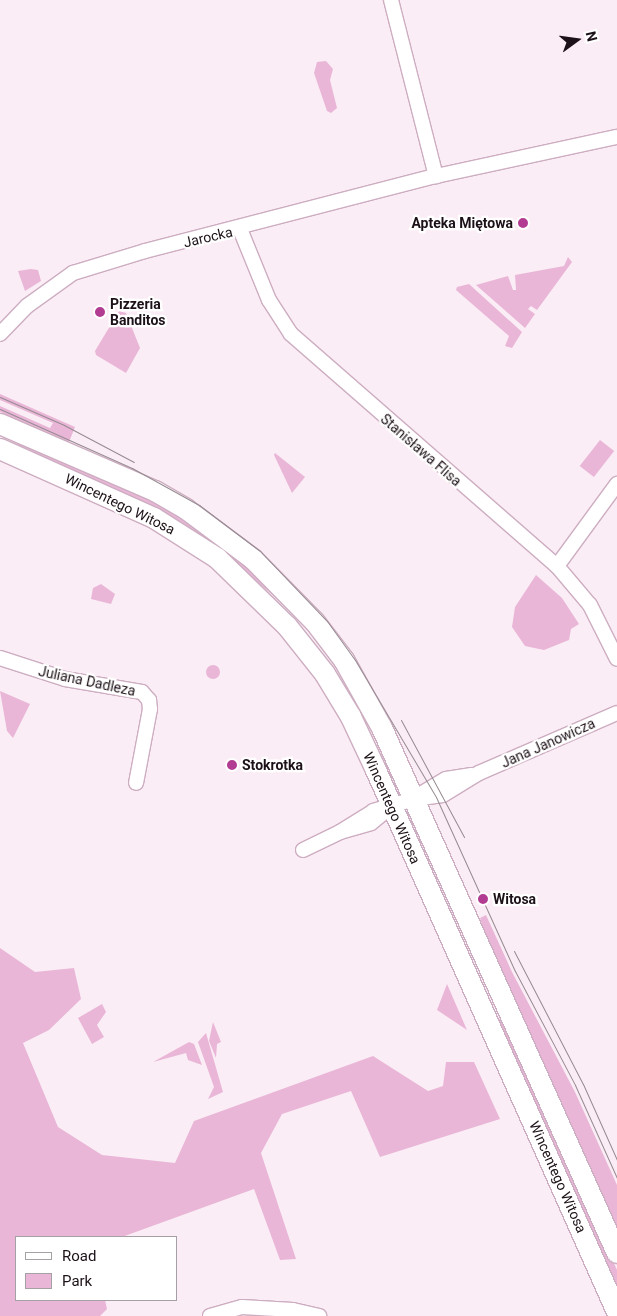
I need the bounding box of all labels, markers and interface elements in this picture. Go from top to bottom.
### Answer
north arrow [552,15,602,65]
text: N [583,30,601,43]
place label: Apteka Miętowa [411,215,513,231]
marker: Apteka Miętowa [517,217,529,229]
street label: Jarocka [182,223,234,251]
place label: Pizzeria Banditos [110,296,166,328]
marker: Pizzeria Banditos [94,306,106,318]
street label: Stanisława Flisa [377,410,465,490]
street label: Wincentego Witosa [62,470,178,538]
street label: Juliana Dadleza [37,663,137,699]
street label: Jana Janowicza [498,715,598,771]
street label: Wincentego Witosa [360,750,424,866]
place label: Stokrotka [242,757,303,773]
marker: Stokrotka [226,759,238,771]
place label: Witosa [493,891,536,907]
marker: Witosa [477,893,489,905]
street label: Wincentego Witosa [526,1119,590,1235]
legend [15,1236,178,1301]
text: Road [62,1247,96,1265]
text: Park [62,1272,92,1290]

